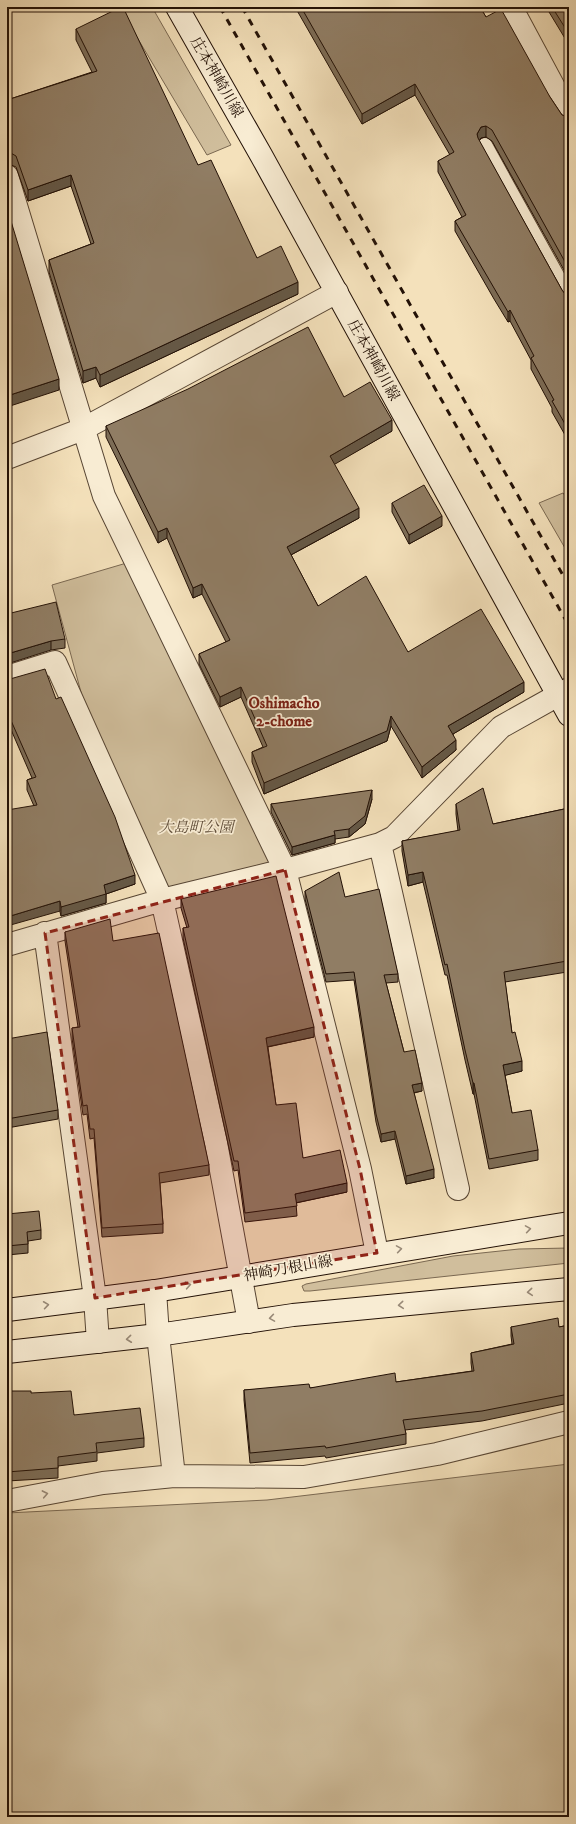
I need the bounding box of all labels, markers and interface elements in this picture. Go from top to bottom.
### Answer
street label: 庄本神崎川線 [186,34,247,121]
street label: 庄本神崎川線 [343,316,404,404]
district label: Oshimacho 2-chome [248,693,320,731]
park label: 大島町公園 [158,818,236,837]
one-way arrow [525,1225,531,1234]
one-way arrow [396,1245,402,1254]
street label: 神崎刀根山線 [242,1251,334,1286]
one-way arrow [185,1281,191,1290]
one-way arrow [527,1288,533,1297]
one-way arrow [398,1300,404,1309]
one-way arrow [43,1301,49,1310]
one-way arrow [268,1313,275,1322]
one-way arrow [126,1334,132,1343]
one-way arrow [42,1490,48,1498]

